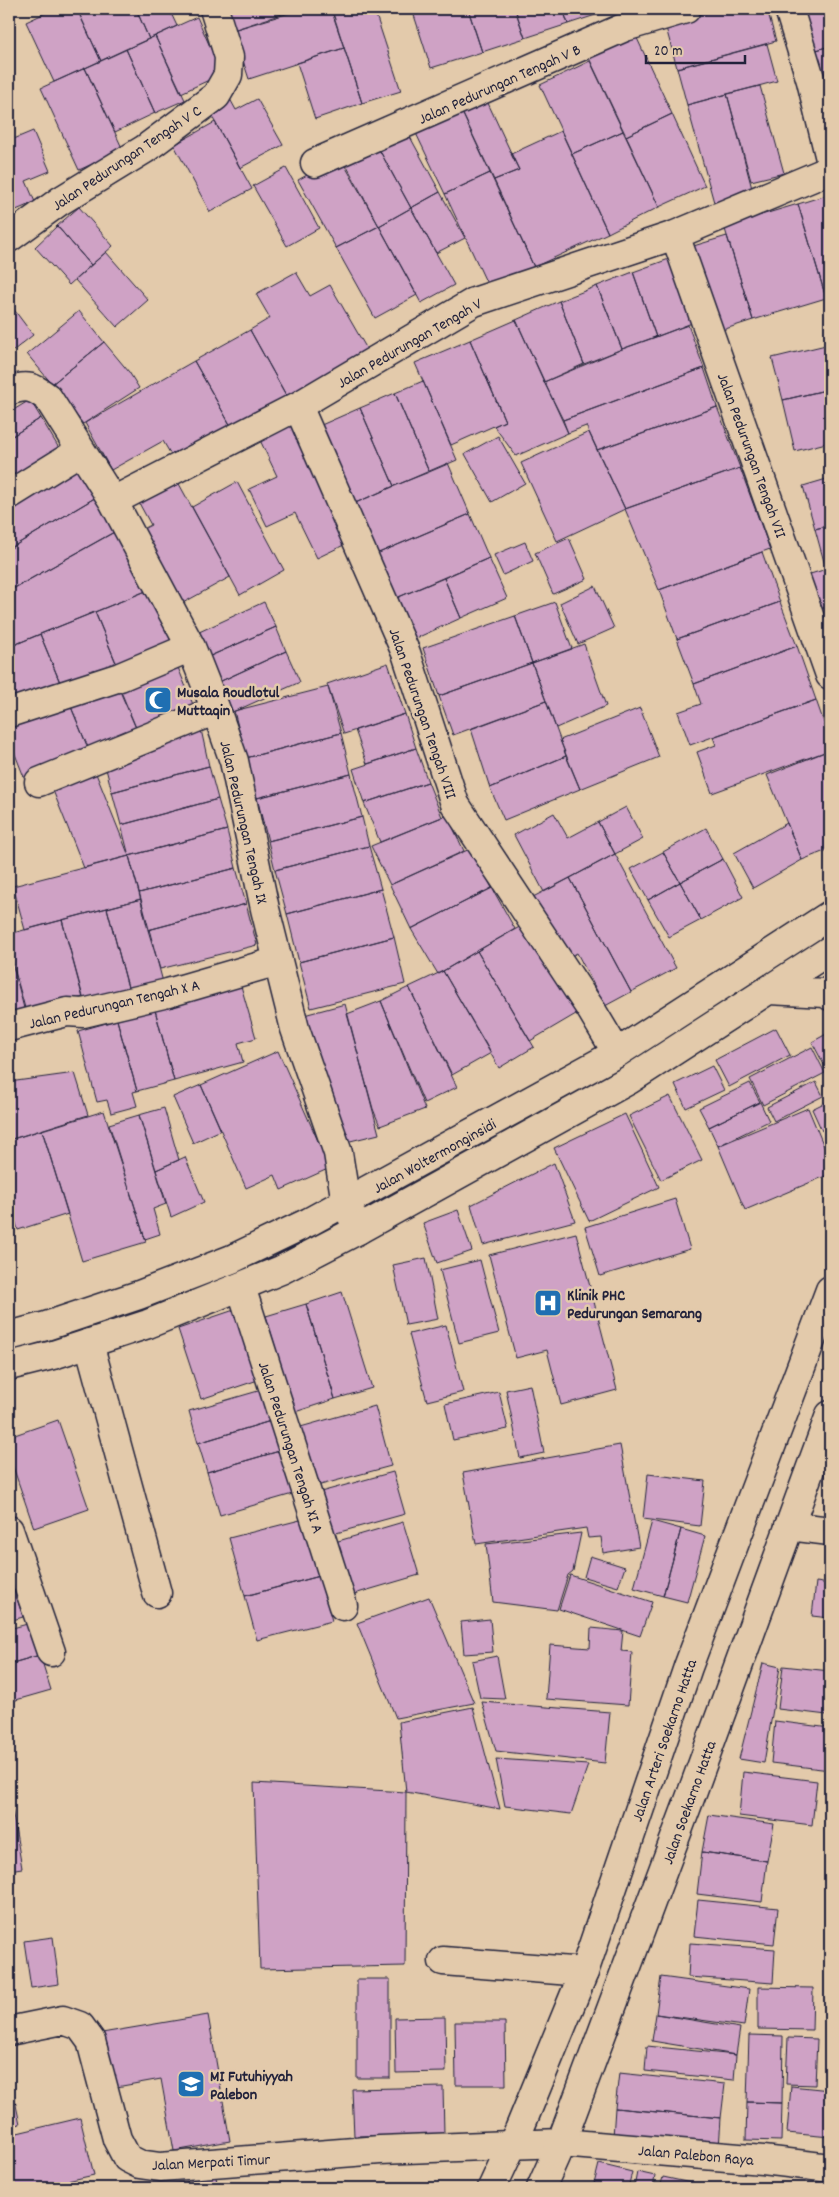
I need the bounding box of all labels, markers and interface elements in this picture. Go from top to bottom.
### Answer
scale bar [646,32,745,64]
street label: Jalan Pedurungan Tengah V B [415,39,585,131]
text: 20 m [654,41,682,63]
street label: Jalan Pedurungan Tengah V C [48,100,207,218]
street label: Jalan Pedurungan Tengah V [333,293,487,395]
street label: Jalan Pedurungan Tengah VII [710,370,791,542]
street label: Jalan Pedurungan Tengah VIII [382,625,462,802]
place label: Musala Roudlotul Muttaqin [177,682,280,723]
mosque icon: Musala Roudlotul Muttaqin [143,685,173,715]
street label: Jalan Pedurungan Tengah IX [213,739,273,907]
street label: Jalan Pedurungan Tengah X A [27,975,202,1036]
street label: Jalan Woltermonginsidi [369,1114,501,1201]
place label: Klinik PHC Pedurungan Semarang [567,1285,702,1326]
hospital icon: Klinik PHC Pedurungan Semarang [533,1288,563,1318]
street label: Jalan Pedurungan Tengah XI A [251,1359,328,1537]
street label: Jalan Arteri Soekarno Hatta [627,1656,704,1825]
street label: Jalan Soekarno Hatta [657,1737,724,1868]
place label: MI Futuhiyyah Palebon [210,2066,293,2107]
school or university icon: MI Futuhiyyah Palebon [176,2069,206,2099]
street label: Jalan Palebon Raya [637,2140,755,2173]
street label: Jalan Merpati Timur [151,2149,271,2178]

